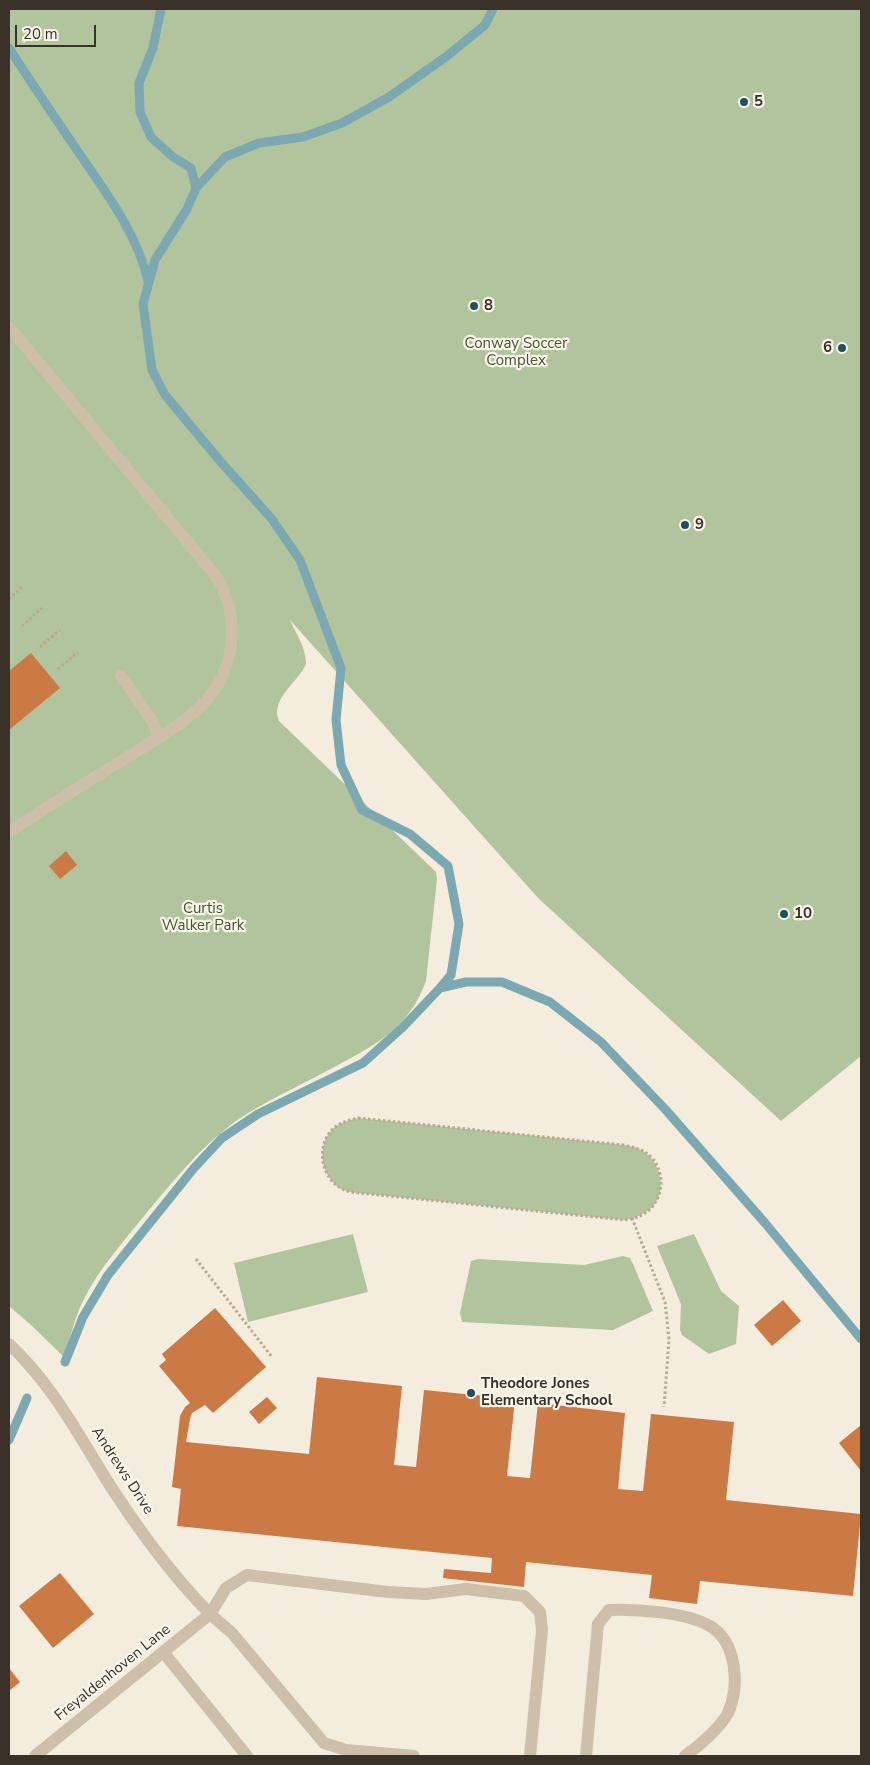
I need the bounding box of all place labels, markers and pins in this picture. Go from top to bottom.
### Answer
place label: 5 [754,93,763,111]
marker: 5 [738,96,750,108]
place label: 8 [484,297,493,315]
marker: 8 [468,300,480,312]
place label: 6 [823,339,832,357]
marker: 6 [836,342,848,354]
place label: 9 [695,516,704,534]
marker: 9 [679,519,691,531]
place label: 10 [794,905,812,923]
marker: 10 [778,908,790,920]
place label: Theodore Jones Elementary School [481,1375,612,1410]
marker: Theodore Jones Elementary School [465,1387,477,1399]

